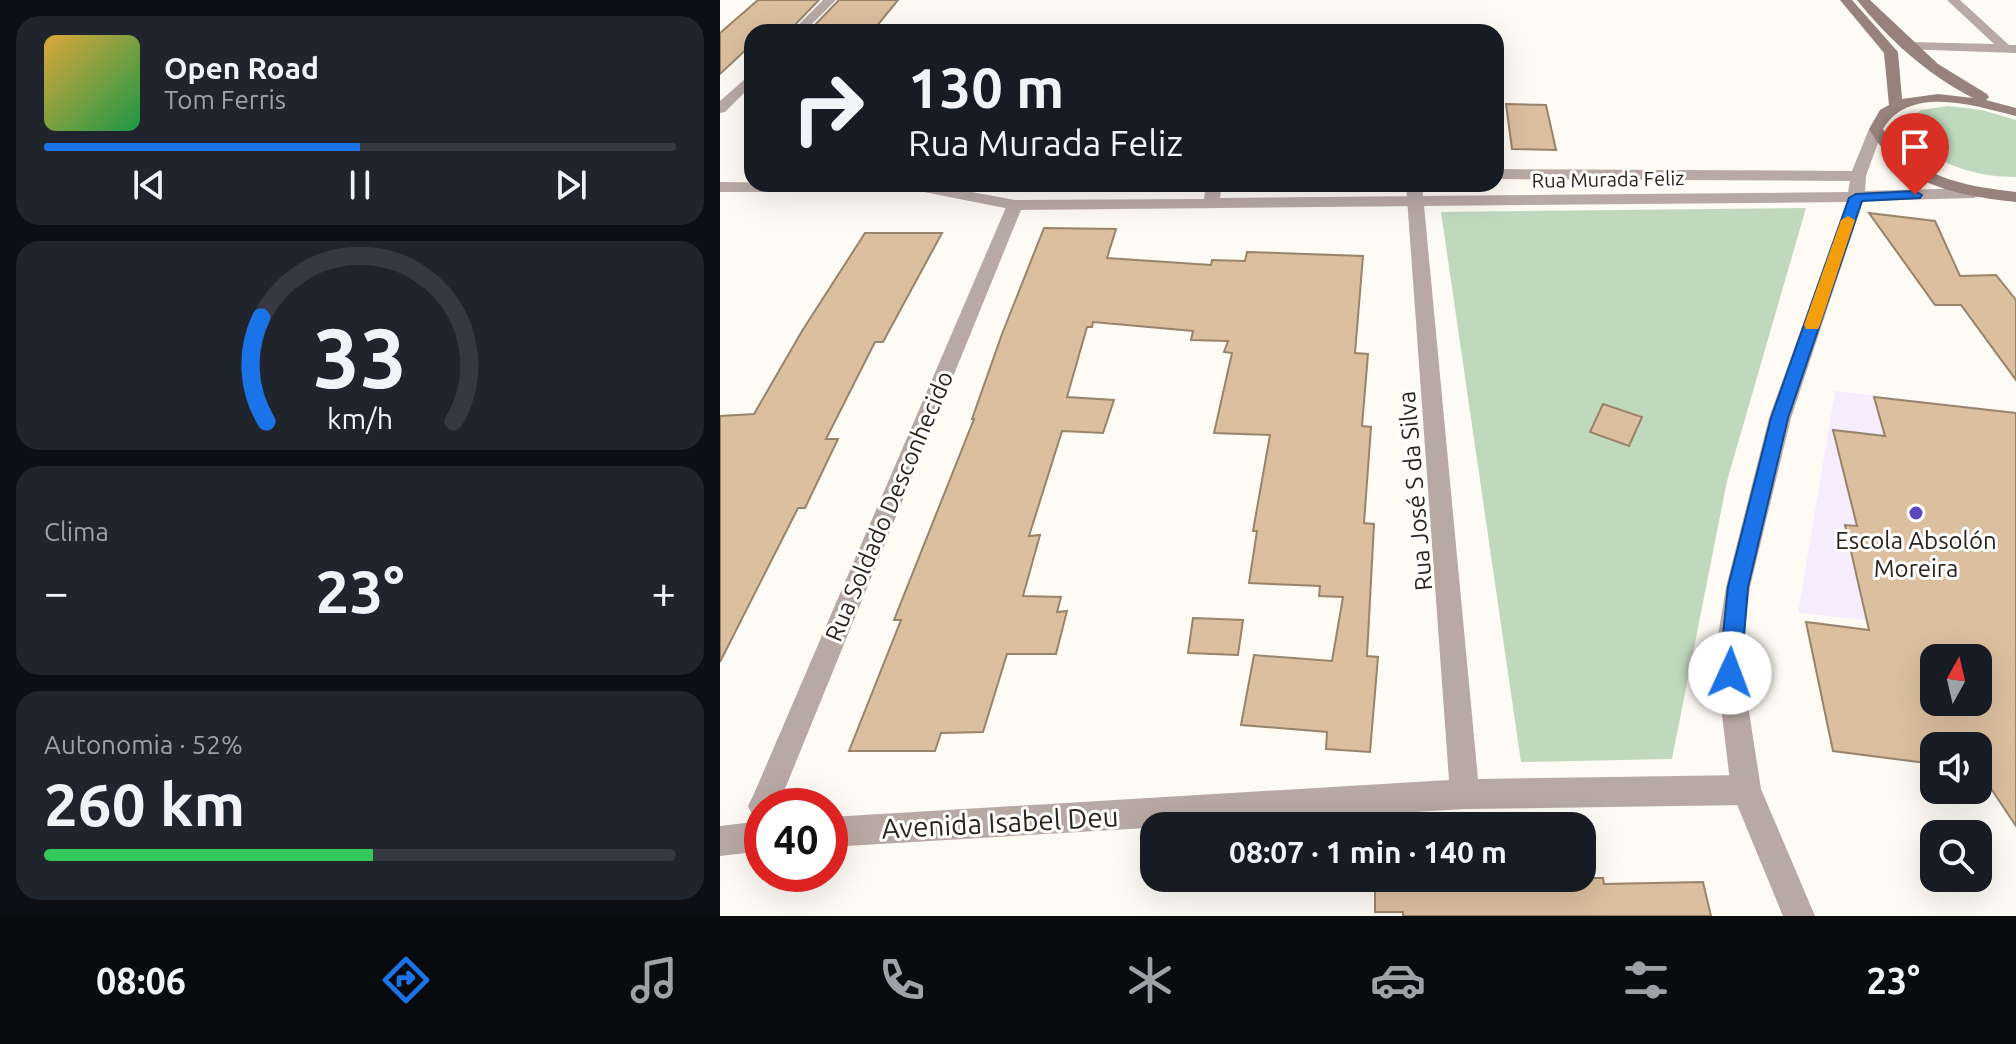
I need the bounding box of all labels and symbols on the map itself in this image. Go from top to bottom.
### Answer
pin [1881,113,1949,195]
street label: Rua Murada Feliz [1531,166,1685,192]
street label: Rua Soldado Desconhecido [820,367,958,645]
street label: Rua José S da Silva [1393,390,1437,592]
marker: Escola Absolón Moreira [1907,504,1925,522]
place label: Escola Absolón Moreira [1835,527,1997,582]
position arrow [1688,631,1772,715]
north arrow [1920,644,1992,716]
speed limit sign: 40 [744,788,848,892]
street label: Avenida Isabel Deu [881,800,1119,844]

